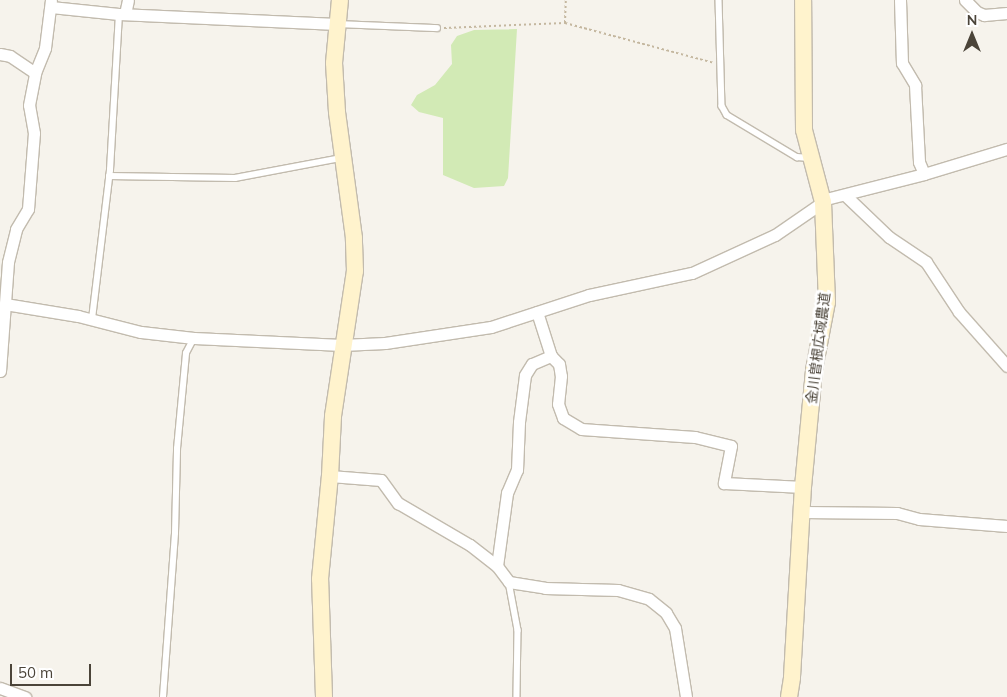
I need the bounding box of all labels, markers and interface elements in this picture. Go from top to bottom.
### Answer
north arrow [947,10,997,60]
text: N [967,11,977,29]
street label: 金川曽根広域農道 [803,291,833,405]
scale bar [12,654,94,686]
text: 50 m [18,663,53,682]

